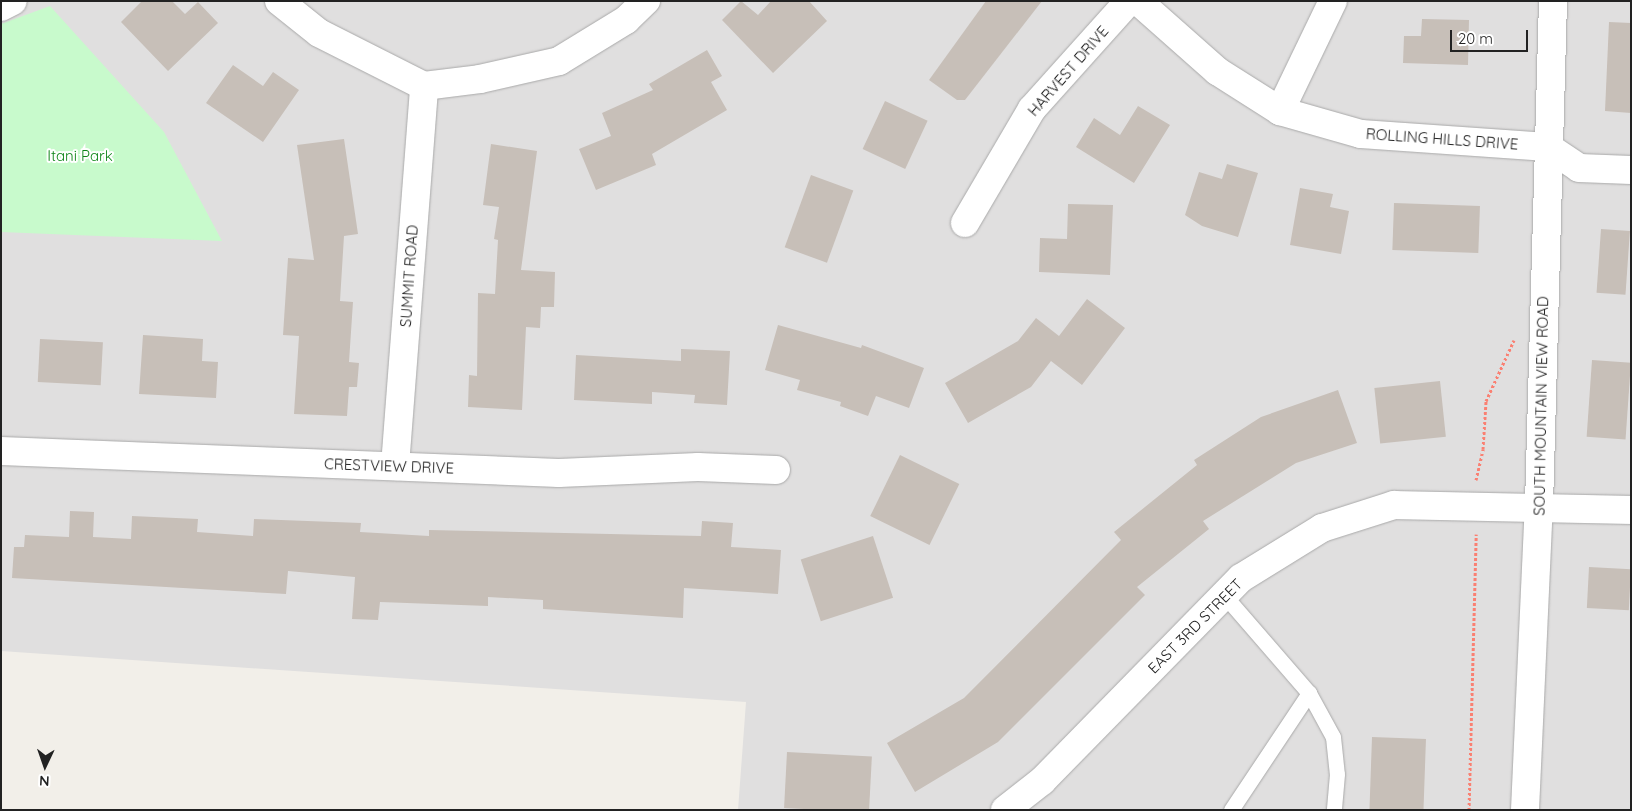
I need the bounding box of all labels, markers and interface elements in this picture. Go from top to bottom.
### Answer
scale bar [1452,20,1530,52]
street label: HARVEST DRIVE [1024,22,1112,120]
text: 20 m [1458,29,1493,48]
street label: ROLLING HILLS DRIVE [1365,125,1519,153]
park label: Itani Park [47,147,113,165]
street label: SUMMIT ROAD [396,224,422,328]
street label: SOUTH MOUNTAIN VIEW ROAD [1530,296,1552,516]
street label: CRESTVIEW DRIVE [324,455,454,477]
street label: EAST 3RD STREET [1144,575,1246,677]
north arrow [20,741,70,791]
text: N [39,772,50,790]

